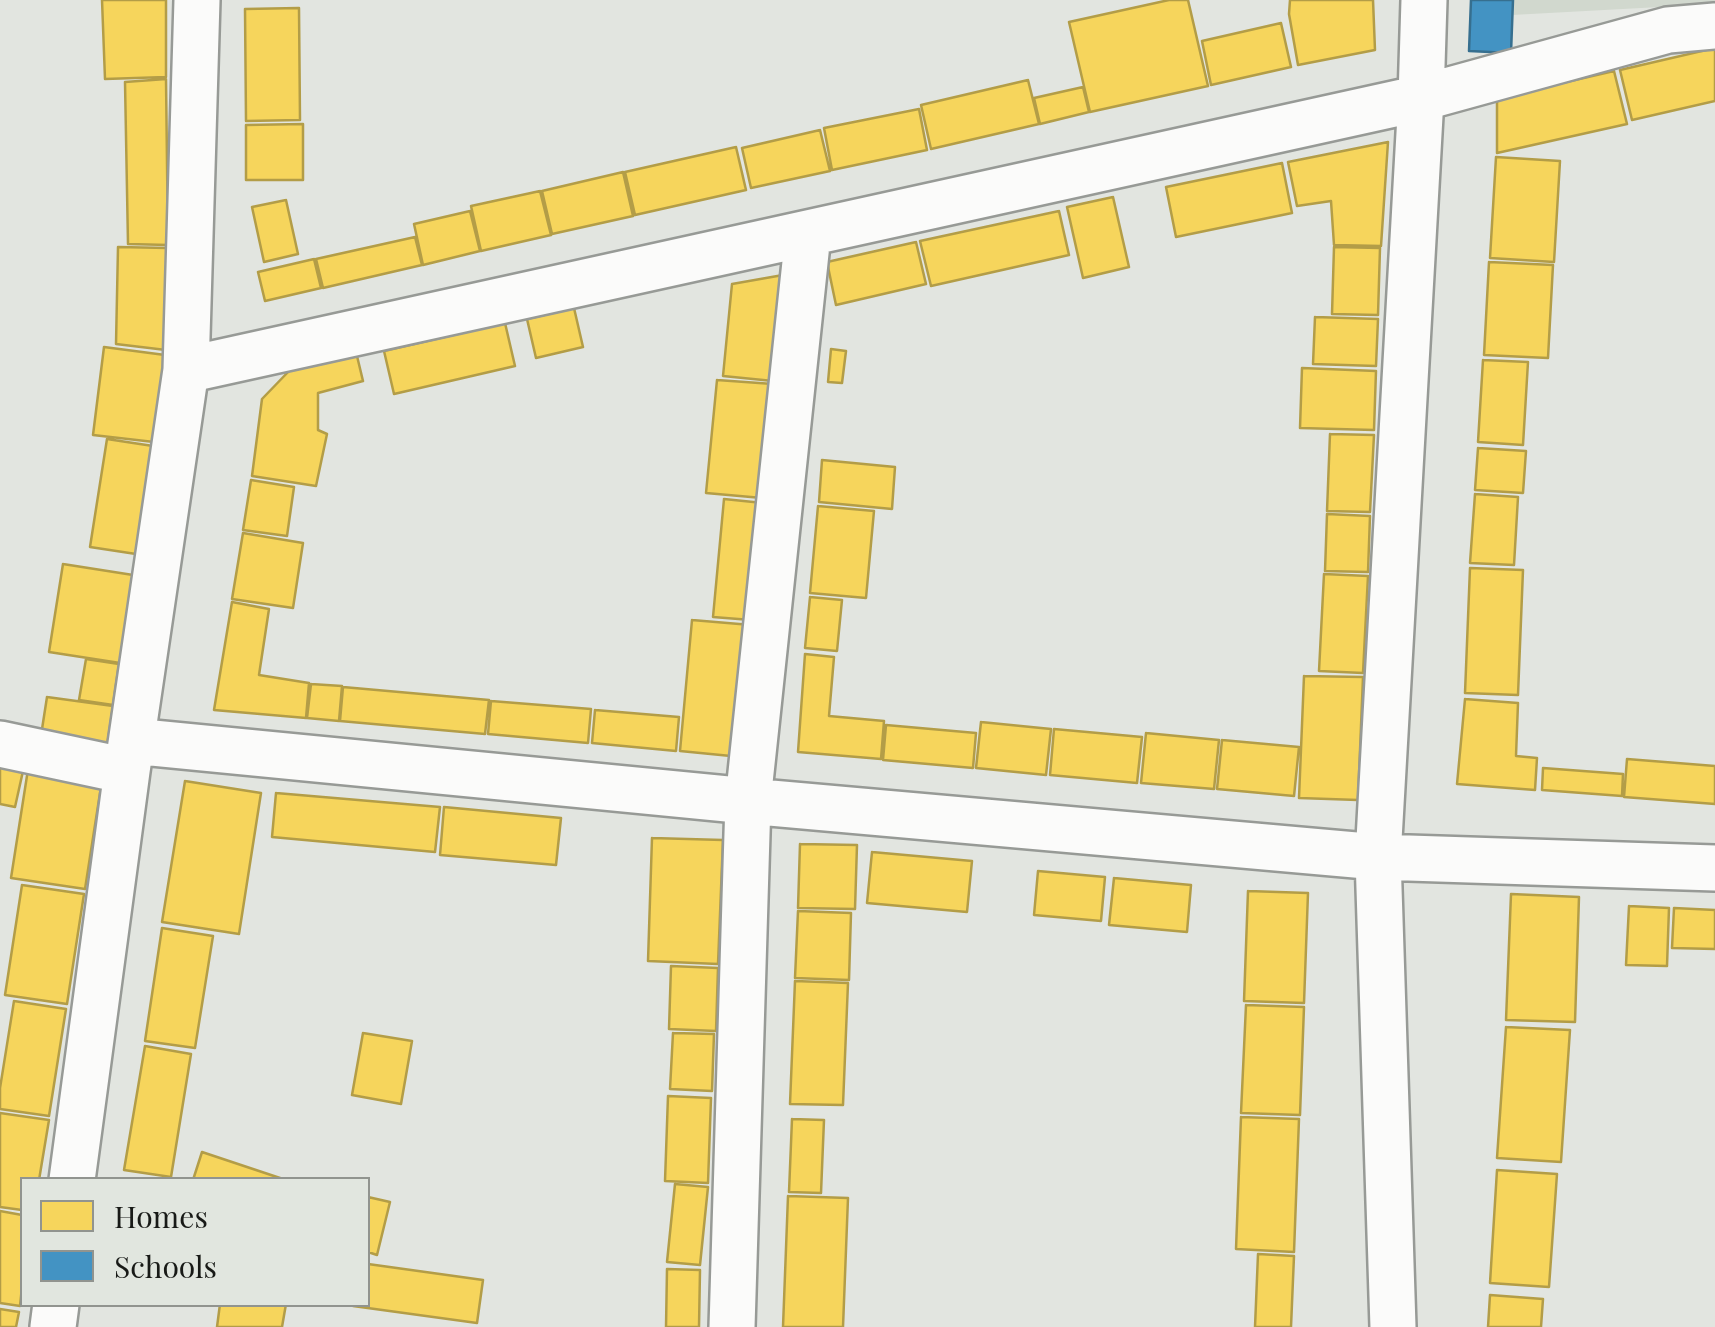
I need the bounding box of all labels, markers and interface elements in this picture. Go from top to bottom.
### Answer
legend [20,1177,370,1307]
text: Homes [114,1196,208,1236]
text: Schools [114,1246,217,1286]

